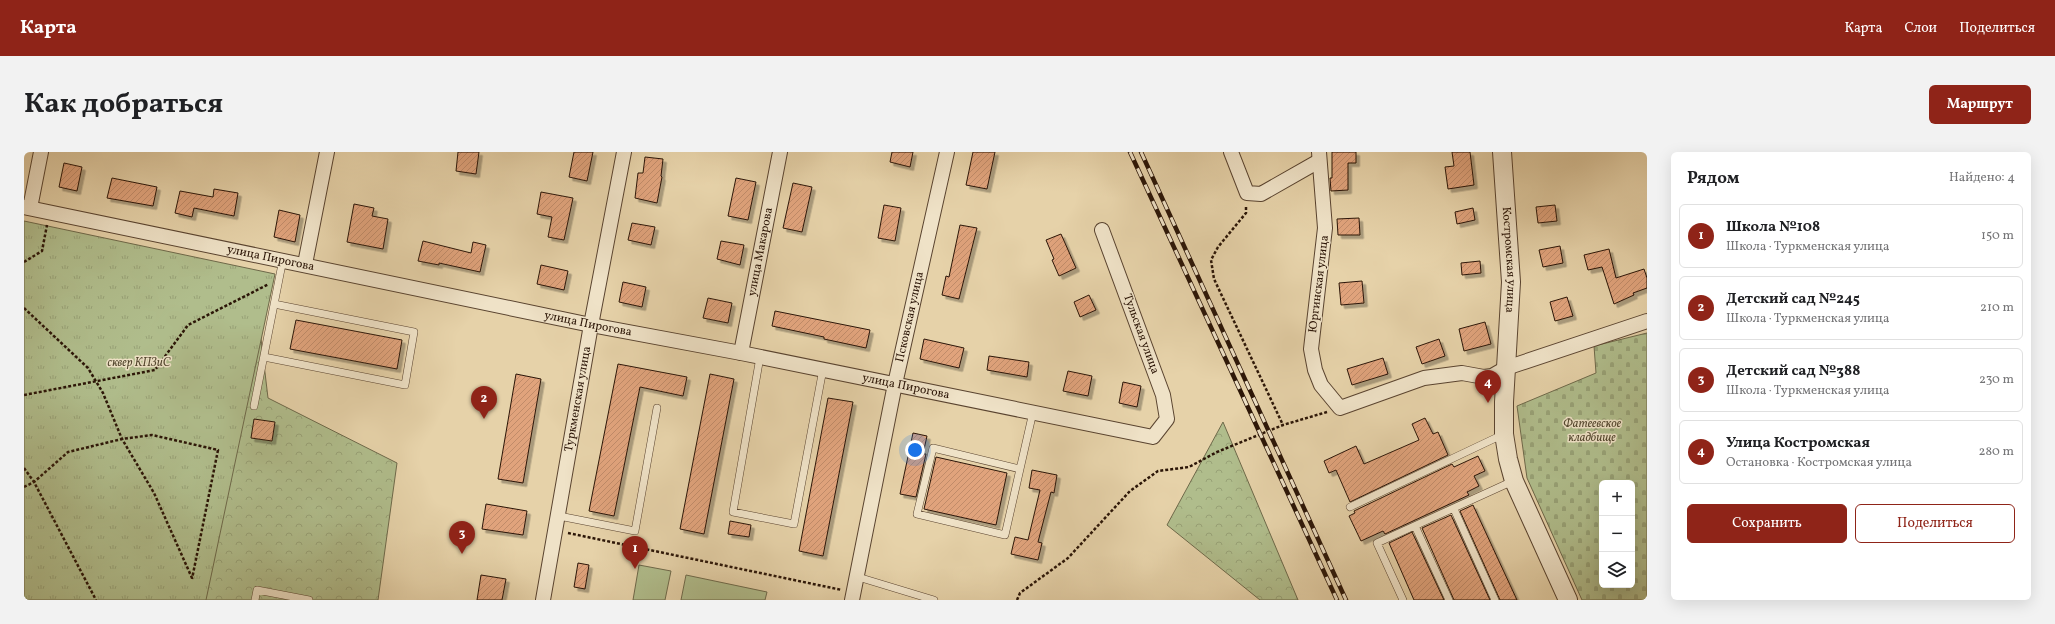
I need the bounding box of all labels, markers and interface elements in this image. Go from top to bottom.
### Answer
text: Карта [20,15,77,41]
text: Карта [1844,19,1882,38]
text: Слои [1904,19,1937,38]
text: Поделиться [1959,19,2035,38]
text: Как добраться [24,85,223,124]
button: Маршрут [1929,85,2031,124]
text: Рядом [1687,167,1740,190]
text: Найдено: 4 [1949,169,2015,187]
street label: улица Макарова [744,206,777,298]
street label: Костромская улица [1498,206,1519,313]
text: Школа №108 [1726,217,1820,238]
text: 1 [1698,227,1704,245]
text: 150 m [1981,227,2014,245]
street label: Юргинская улица [1305,234,1333,334]
text: Школа · Туркменская улица [1726,238,1889,256]
street label: улица Пирогова [226,241,316,275]
street label: Псковская улица [892,270,928,364]
text: Детский сад №245 [1726,289,1860,310]
street label: Тульская улица [1119,292,1163,376]
text: 2 [1698,299,1704,317]
text: 210 m [1980,299,2014,317]
street label: улица Пирогова [543,307,633,340]
text: Школа · Туркменская улица [1726,310,1889,328]
street label: Туркменская улица [561,345,595,453]
park label: сквер КПЗиС [108,355,171,371]
text: Детский сад №388 [1726,361,1860,382]
street label: улица Пирогова [861,370,951,403]
pin: 4 [1475,370,1501,403]
text: 3 [1698,371,1704,389]
text: 230 m [1979,371,2014,389]
text: Школа · Туркменская улица [1726,382,1889,400]
pin: 2 [471,386,497,419]
park label: Фатеевское кладбище [1563,416,1622,446]
text: Улица Костромская [1726,433,1870,454]
your location [905,440,925,460]
text: 4 [1697,443,1705,461]
text: 280 m [1978,443,2014,461]
text: Остановка · Костромская улица [1726,454,1912,472]
map controls [1599,480,1635,588]
button: + [1599,480,1635,516]
button: Сохранить [1687,504,1847,543]
button: Поделиться [1855,504,2015,543]
button: − [1599,516,1635,552]
pin: 3 [449,521,475,554]
pin: 1 [622,536,648,569]
button: layers [1599,552,1635,588]

